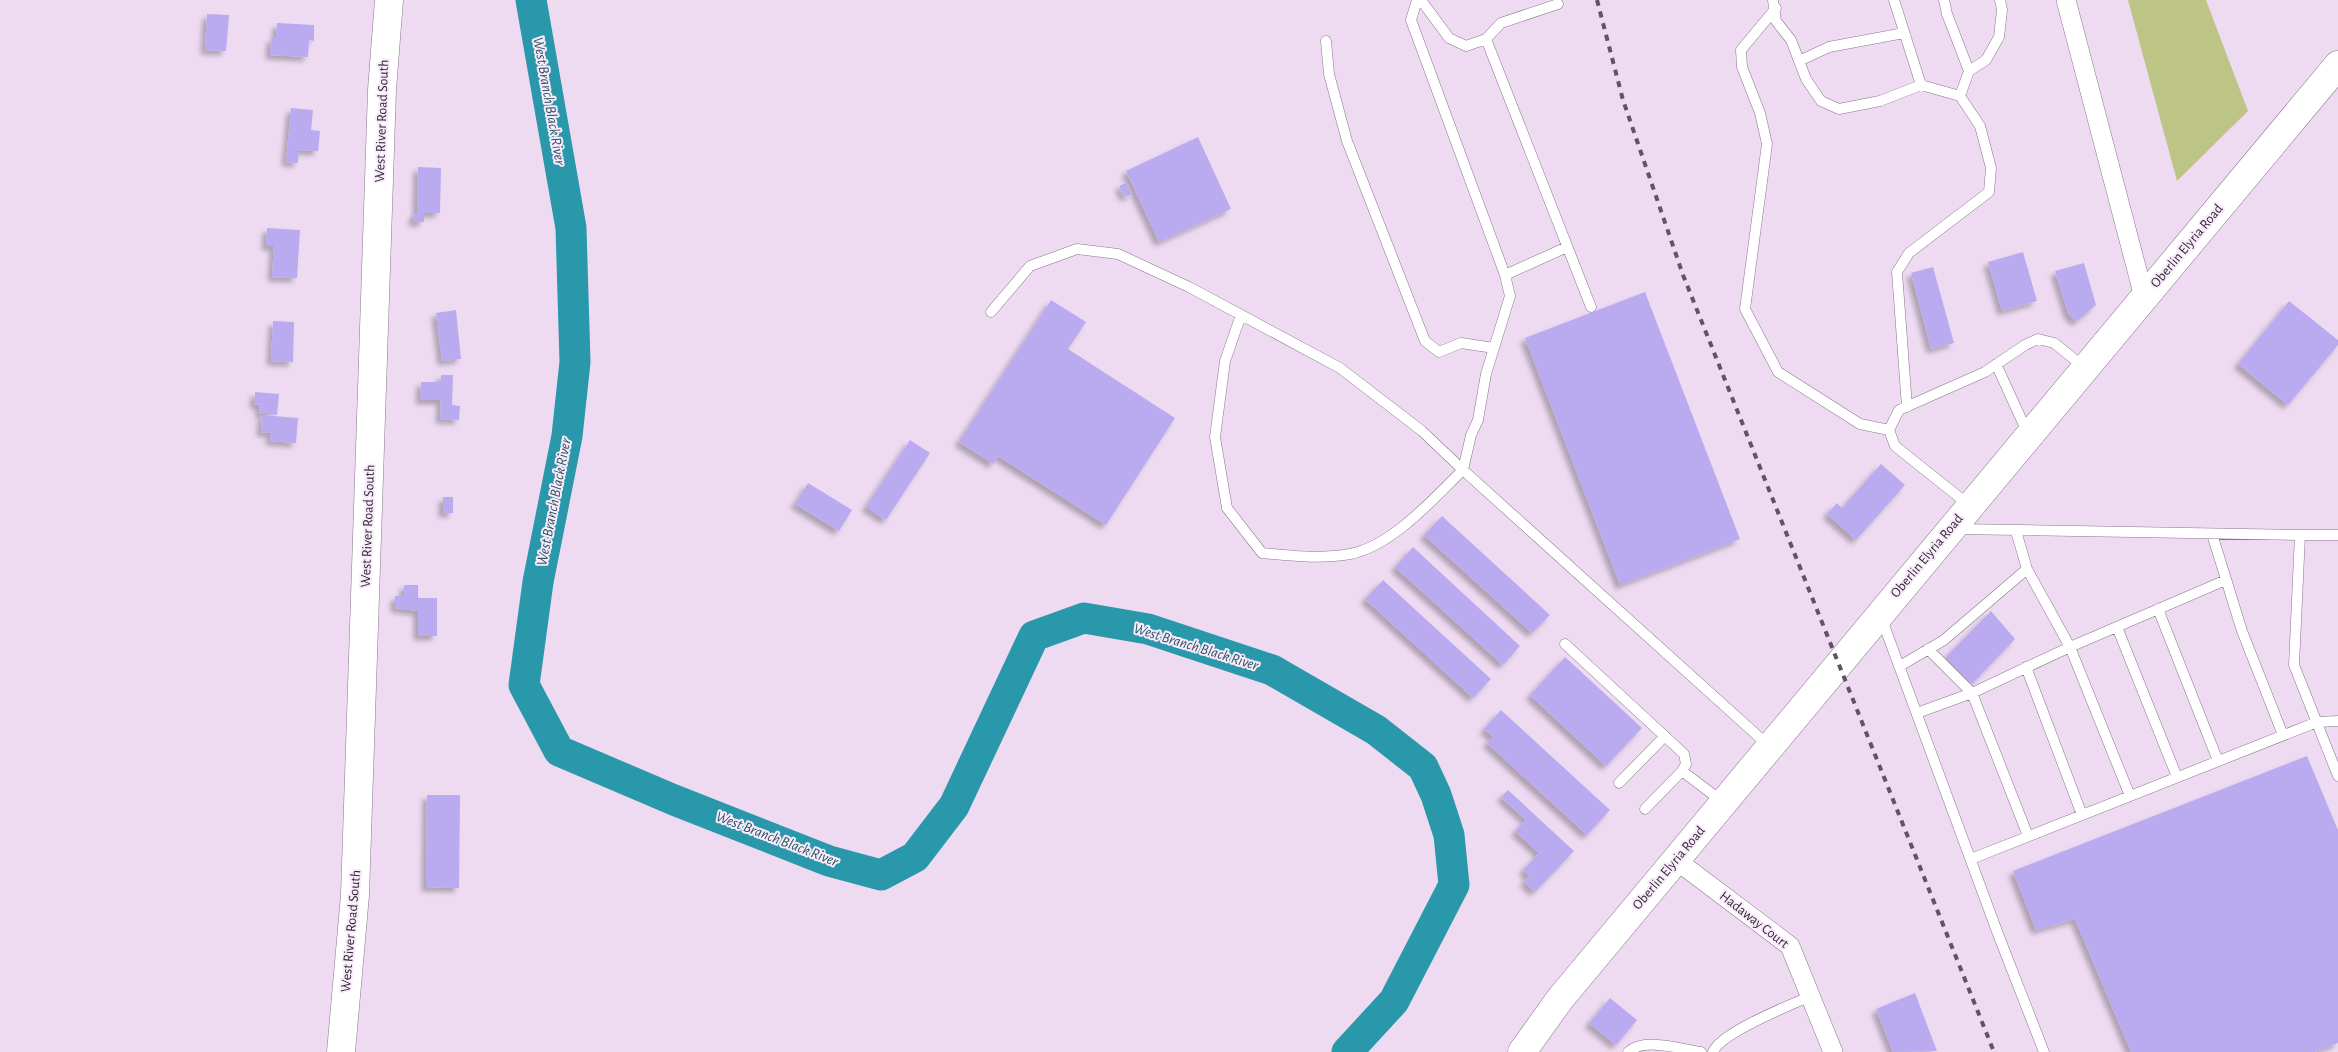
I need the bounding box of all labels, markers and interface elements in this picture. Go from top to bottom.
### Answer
water label: West Branch Black River [530,36,568,167]
street label: West River Road South [373,59,391,183]
street label: Oberlin Elyria Road [2148,202,2226,290]
water label: West Branch Black River [534,436,574,567]
street label: West River Road South [359,464,377,588]
street label: Oberlin Elyria Road [1888,512,1966,600]
water label: West Branch Black River [1132,621,1261,673]
water label: West Branch Black River [714,809,841,870]
street label: Oberlin Elyria Road [1630,824,1708,912]
street label: West River Road South [339,869,363,993]
street label: Hadaway Court [1717,889,1791,951]

